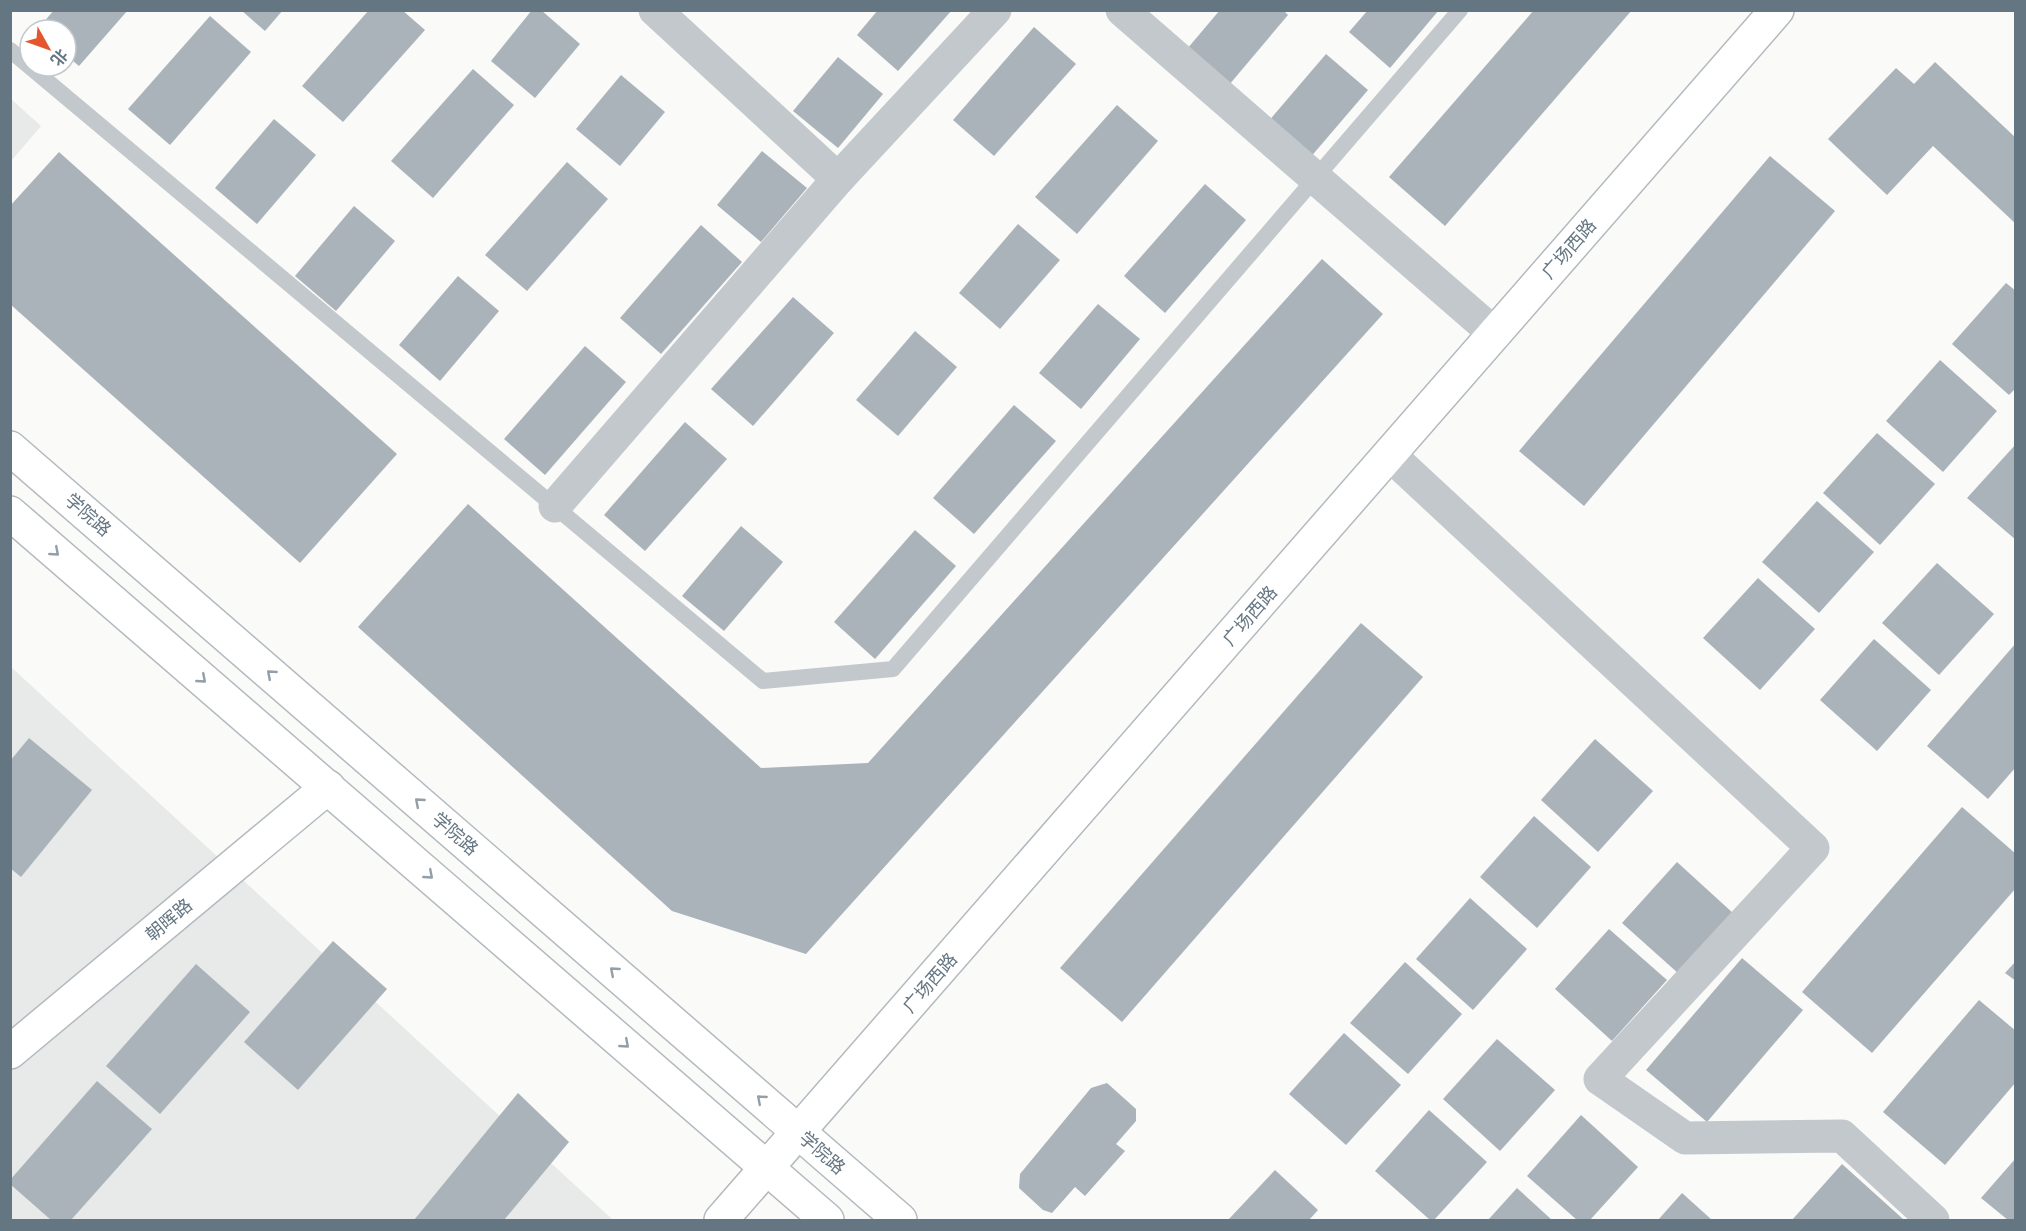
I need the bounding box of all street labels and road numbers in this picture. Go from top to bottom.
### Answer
street label: 广场西路 [1536,214,1600,283]
street label: 学院路 [61,488,116,540]
street label: 广场西路 [1217,581,1281,650]
street label: 学院路 [428,807,483,859]
street label: 朝晖路 [141,893,196,945]
street label: 广场西路 [897,948,961,1017]
street label: 学院路 [795,1126,850,1178]

